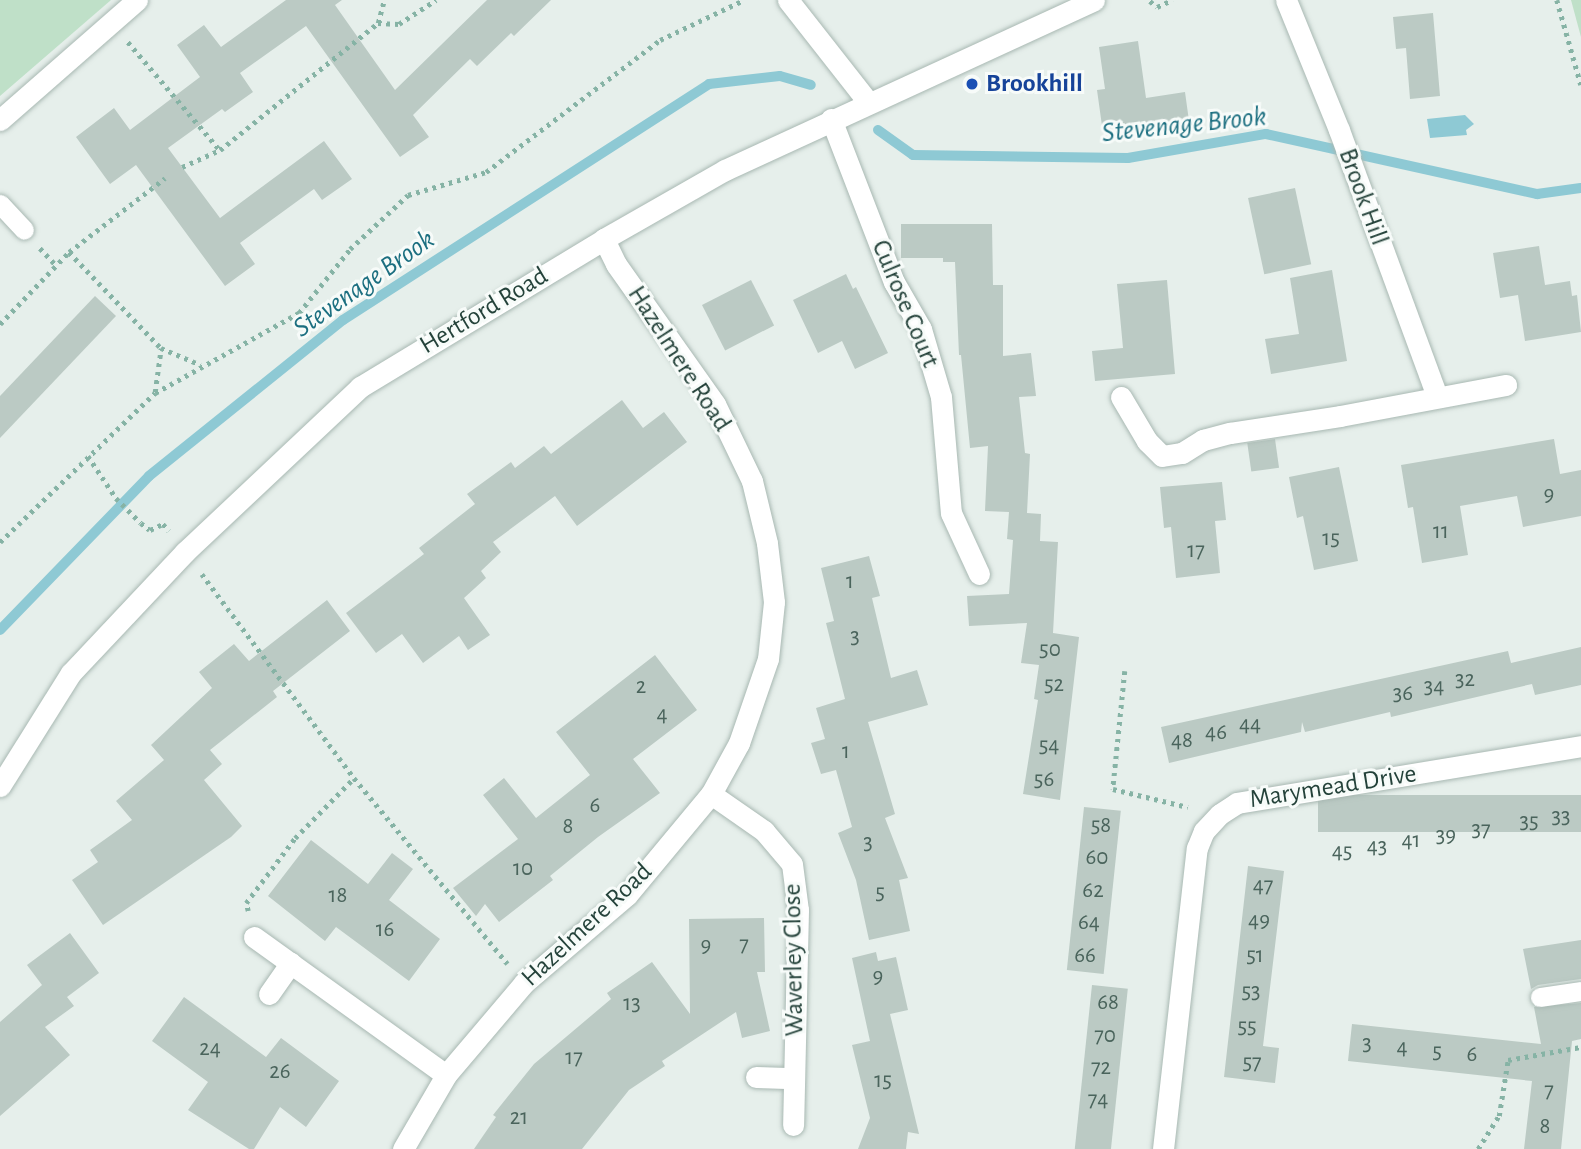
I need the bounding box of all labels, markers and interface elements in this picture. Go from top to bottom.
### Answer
place label: Brookhill [986,68,1083,100]
marker: Brookhill [964,76,980,92]
water label: Stevenage Brook [1100,100,1268,150]
street label: Brook Hill [1331,144,1395,250]
water label: Stevenage Brook [287,223,441,345]
street label: Culrose Court [864,236,946,372]
street label: Hertford Road [414,261,554,361]
street label: Hazelmere Road [620,280,738,438]
house number: 9 [1544,481,1554,509]
house number: 11 [1433,518,1449,546]
house number: 15 [1322,525,1340,553]
house number: 17 [1187,537,1205,565]
house number: 1 [846,568,854,596]
house number: 3 [850,623,860,651]
house number: 50 [1039,636,1061,664]
house number: 32 [1455,666,1475,694]
house number: 52 [1044,671,1064,699]
house number: 2 [636,673,646,701]
house number: 34 [1424,673,1444,701]
house number: 36 [1393,680,1413,708]
house number: 4 [656,701,668,729]
house number: 44 [1239,711,1261,739]
house number: 46 [1205,719,1227,747]
house number: 48 [1171,727,1193,755]
house number: 54 [1039,732,1059,760]
house number: 1 [842,738,850,766]
street label: Marymead Drive [1247,758,1419,816]
house number: 56 [1034,766,1054,794]
house number: 6 [590,792,600,820]
house number: 33 [1552,803,1570,831]
house number: 35 [1519,808,1539,836]
house number: 58 [1091,812,1111,840]
house number: 8 [563,813,573,841]
house number: 37 [1471,816,1491,844]
house number: 39 [1436,822,1456,850]
house number: 41 [1402,827,1420,855]
house number: 3 [863,829,873,857]
house number: 43 [1367,833,1387,861]
house number: 45 [1332,838,1352,866]
house number: 60 [1086,844,1108,872]
house number: 10 [513,855,533,883]
street label: Hazelmere Road [515,857,659,993]
house number: 47 [1253,872,1273,900]
house number: 62 [1082,877,1104,905]
house number: 5 [875,879,885,907]
house number: 18 [329,882,347,910]
street label: Waverley Close [777,883,811,1037]
house number: 49 [1248,907,1270,935]
house number: 64 [1078,909,1100,937]
house number: 16 [376,916,394,944]
house number: 7 [739,931,749,959]
house number: 9 [701,932,711,960]
house number: 66 [1074,942,1096,970]
house number: 51 [1246,942,1264,970]
house number: 9 [873,963,883,991]
house number: 53 [1241,978,1261,1006]
house number: 68 [1097,989,1119,1017]
house number: 13 [623,990,641,1018]
house number: 55 [1237,1013,1257,1041]
house number: 70 [1094,1022,1116,1050]
house number: 3 [1362,1030,1372,1058]
house number: 4 [1396,1034,1408,1062]
house number: 24 [199,1035,221,1063]
house number: 5 [1432,1038,1442,1066]
house number: 6 [1467,1041,1477,1069]
house number: 17 [565,1044,583,1072]
house number: 57 [1242,1049,1262,1077]
house number: 72 [1091,1054,1111,1082]
house number: 26 [269,1058,291,1086]
house number: 15 [874,1067,892,1095]
house number: 7 [1544,1077,1554,1105]
house number: 74 [1088,1086,1108,1114]
house number: 21 [510,1104,528,1132]
house number: 8 [1540,1113,1550,1141]

